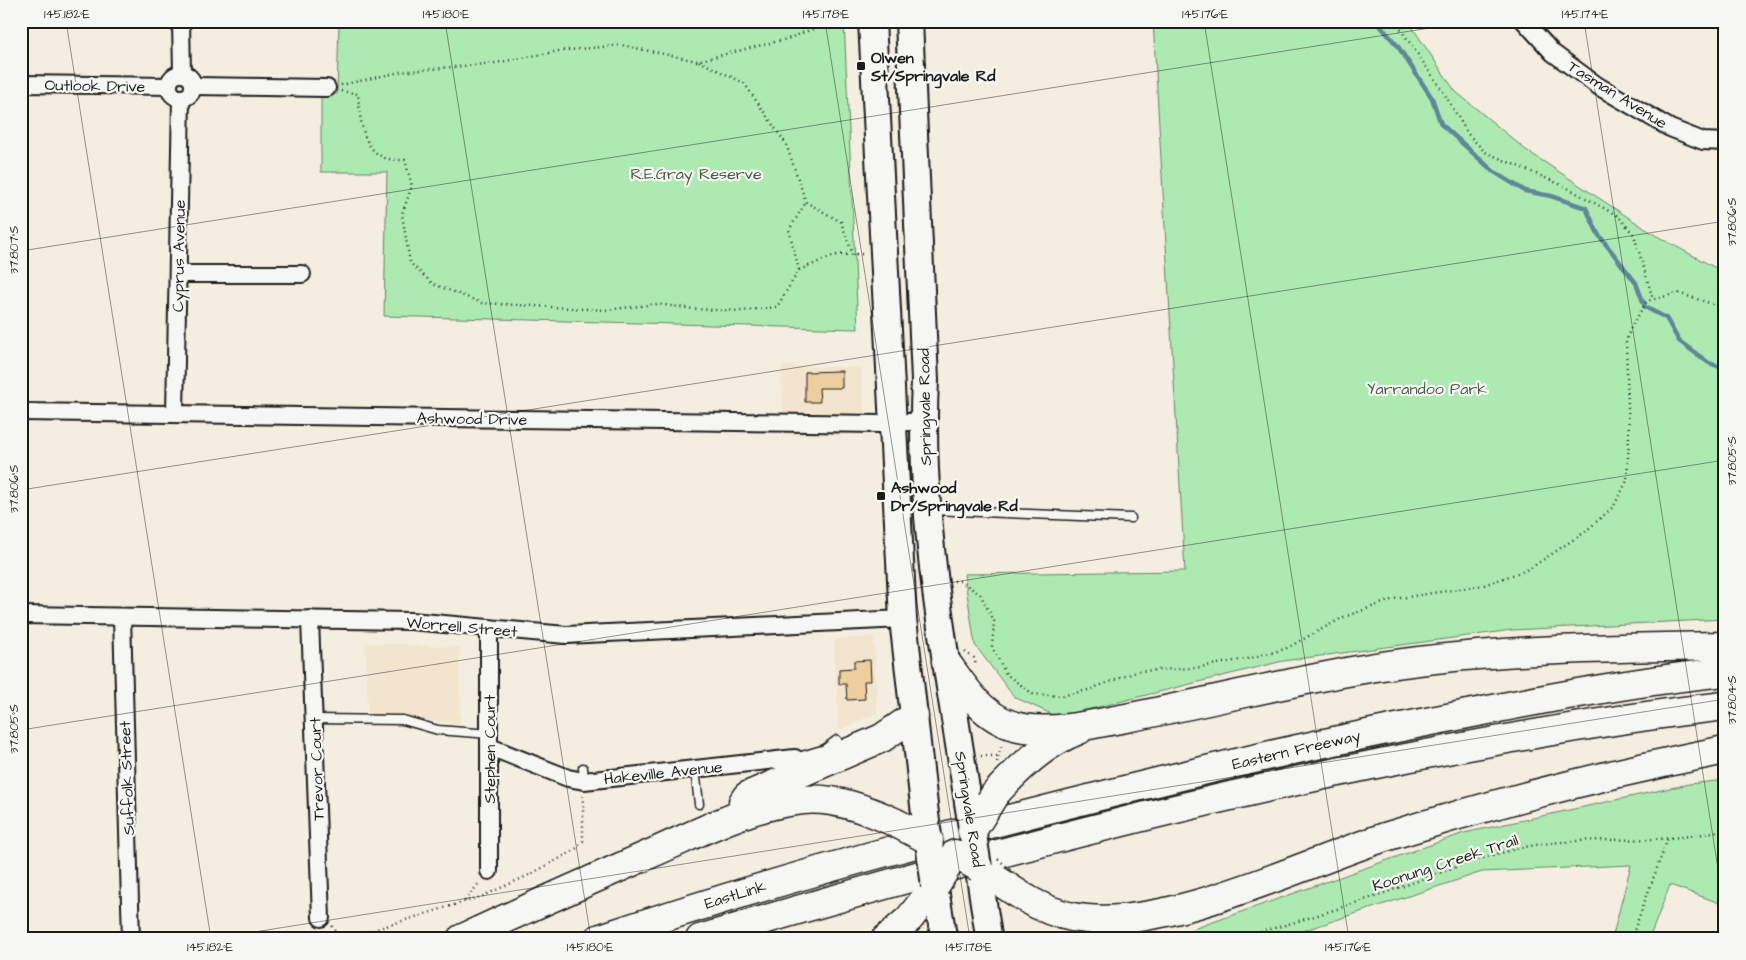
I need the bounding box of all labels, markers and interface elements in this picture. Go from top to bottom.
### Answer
text: 145.182°E [44,6,90,23]
text: 145.180°E [423,6,469,23]
text: 145.178°E [803,6,849,23]
text: 145.176°E [1182,6,1228,23]
text: 145.174°E [1562,6,1608,23]
place label: Olwen St/Springvale Rd [870,47,996,89]
street label: Tasman Avenue [1564,56,1672,134]
marker: Olwen St/Springvale Rd [855,60,867,72]
street label: Outlook Drive [44,74,146,98]
park label: R.E.Gray Reserve [630,163,762,186]
text: 37.806°S [1724,198,1741,246]
street label: Cyprus Avenue [167,199,192,312]
text: 37.807°S [6,226,23,274]
street label: Springvale Road [913,348,938,466]
park label: Yarrandoo Park [1367,378,1487,400]
street label: Ashwood Drive [417,407,528,431]
text: 37.805°S [1724,436,1741,486]
text: 37.806°S [6,465,23,513]
place label: Ashwood Dr/Springvale Rd [891,477,1019,519]
marker: Ashwood Dr/Springvale Rd [875,490,887,502]
street label: Worrell Street [406,611,519,643]
text: 37.804°S [1724,675,1741,725]
street label: Stephen Court [479,694,501,804]
text: 37.805°S [6,704,23,754]
street label: Trevor Court [304,716,330,821]
street label: Suffolk Street [114,720,140,836]
street label: Eastern Freeway [1230,724,1363,776]
street label: Springvale Road [948,749,989,869]
street label: Hakeville Avenue [603,756,724,790]
street label: Koonung Creek Trail [1370,829,1521,898]
street label: EastLink [702,875,769,915]
text: 145.182°E [187,939,233,956]
text: 145.180°E [567,939,613,956]
text: 145.178°E [946,939,992,956]
text: 145.176°E [1325,939,1371,956]

